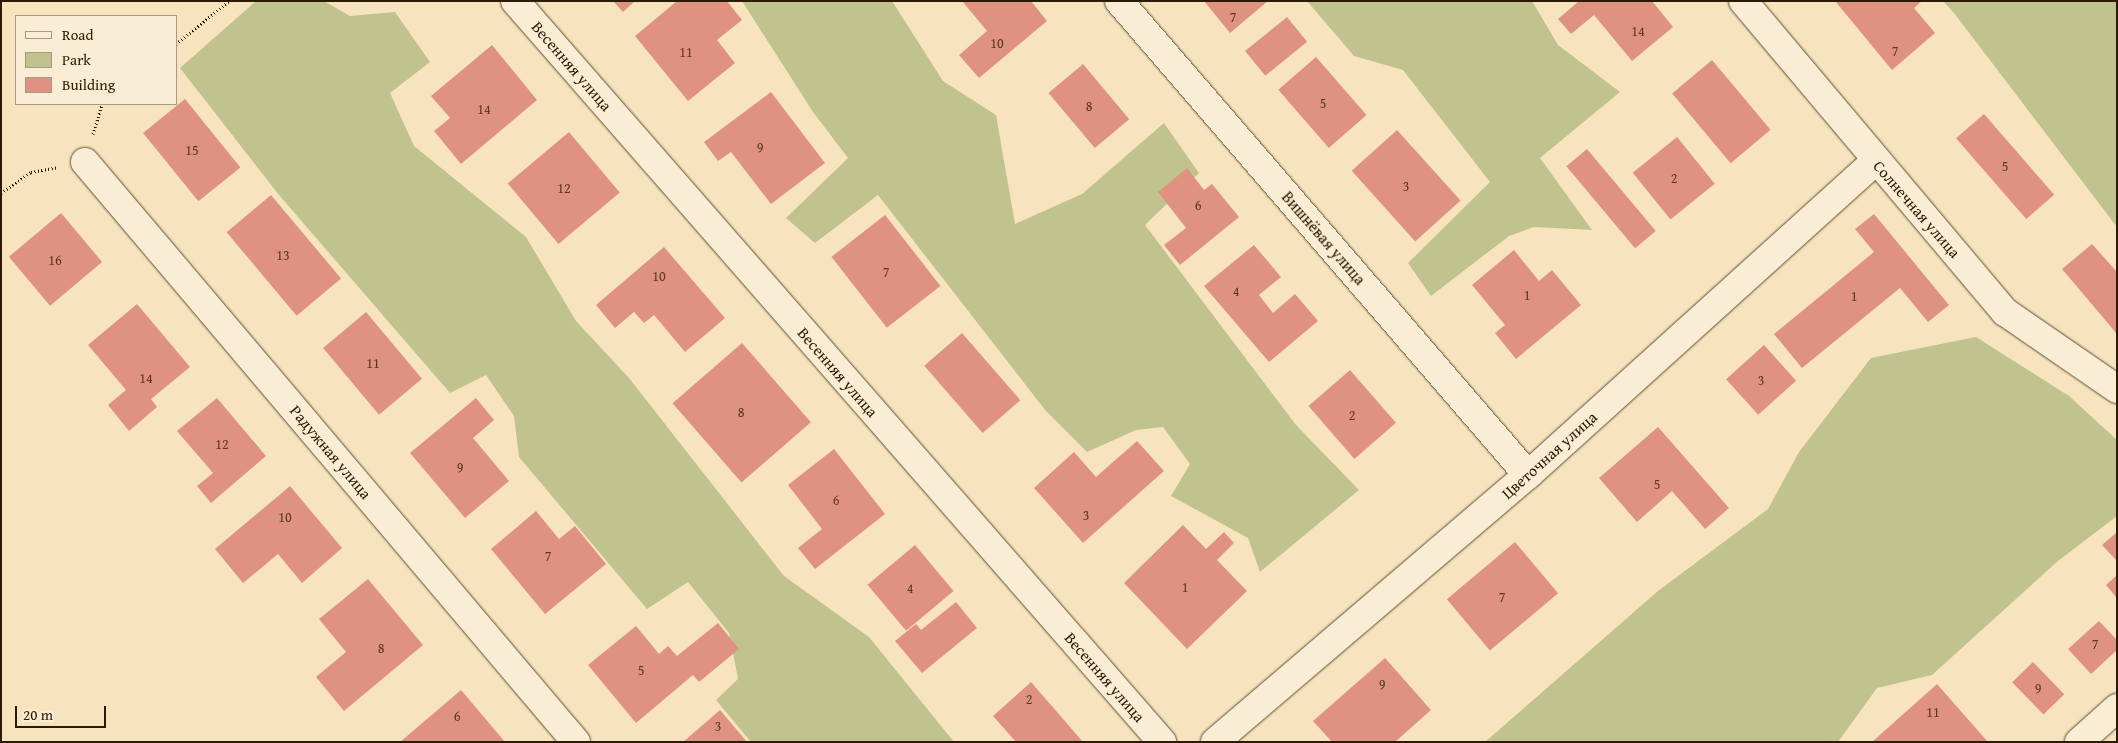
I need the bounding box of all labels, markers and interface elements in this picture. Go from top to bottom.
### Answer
house number: 7 [1230,9,1236,25]
legend [15,15,178,105]
street label: Весенняя улица [528,17,616,115]
house number: 14 [1631,23,1645,39]
text: Road [62,24,93,45]
house number: 10 [990,35,1004,51]
house number: 7 [1892,43,1898,59]
house number: 11 [679,44,693,60]
text: Park [62,49,91,70]
text: Building [62,74,115,95]
house number: 5 [1320,95,1326,111]
house number: 8 [1086,98,1092,114]
house number: 14 [477,101,491,117]
house number: 9 [757,139,763,155]
house number: 15 [185,142,199,158]
street label: Солнечная улица [1869,156,1965,262]
house number: 5 [2002,158,2008,174]
house number: 2 [1671,170,1677,186]
house number: 3 [1403,178,1409,194]
house number: 12 [557,180,571,196]
street label: Вишнёвая улица [1278,187,1370,289]
house number: 6 [1195,197,1201,213]
house number: 13 [276,247,290,263]
house number: 16 [48,252,62,268]
house number: 7 [883,264,889,280]
house number: 10 [652,268,666,284]
house number: 4 [1233,283,1239,299]
house number: 1 [1524,287,1530,303]
house number: 1 [1851,288,1857,304]
street label: Весенняя улица [794,323,882,421]
house number: 11 [366,355,380,371]
house number: 14 [139,370,153,386]
house number: 3 [1758,372,1764,388]
street label: Радужная улица [286,401,376,503]
house number: 8 [738,404,744,420]
house number: 2 [1349,407,1355,423]
street label: Цветочная улица [1497,407,1601,503]
house number: 12 [215,436,229,452]
house number: 9 [457,459,463,475]
house number: 5 [1654,476,1660,492]
house number: 6 [833,492,839,508]
house number: 3 [1083,507,1089,523]
house number: 10 [278,509,292,525]
house number: 7 [545,548,551,564]
house number: 1 [1182,579,1188,595]
house number: 4 [907,580,913,596]
house number: 7 [1499,589,1505,605]
street label: Весенняя улица [1061,628,1149,726]
house number: 7 [2092,636,2098,652]
house number: 8 [378,640,384,656]
house number: 5 [638,662,644,678]
house number: 9 [1379,676,1385,692]
house number: 9 [2035,680,2041,696]
house number: 2 [1026,691,1032,707]
scale bar [18,696,109,728]
text: 20 m [23,704,53,725]
house number: 11 [1926,704,1940,720]
house number: 6 [454,708,460,724]
house number: 3 [715,718,721,734]

